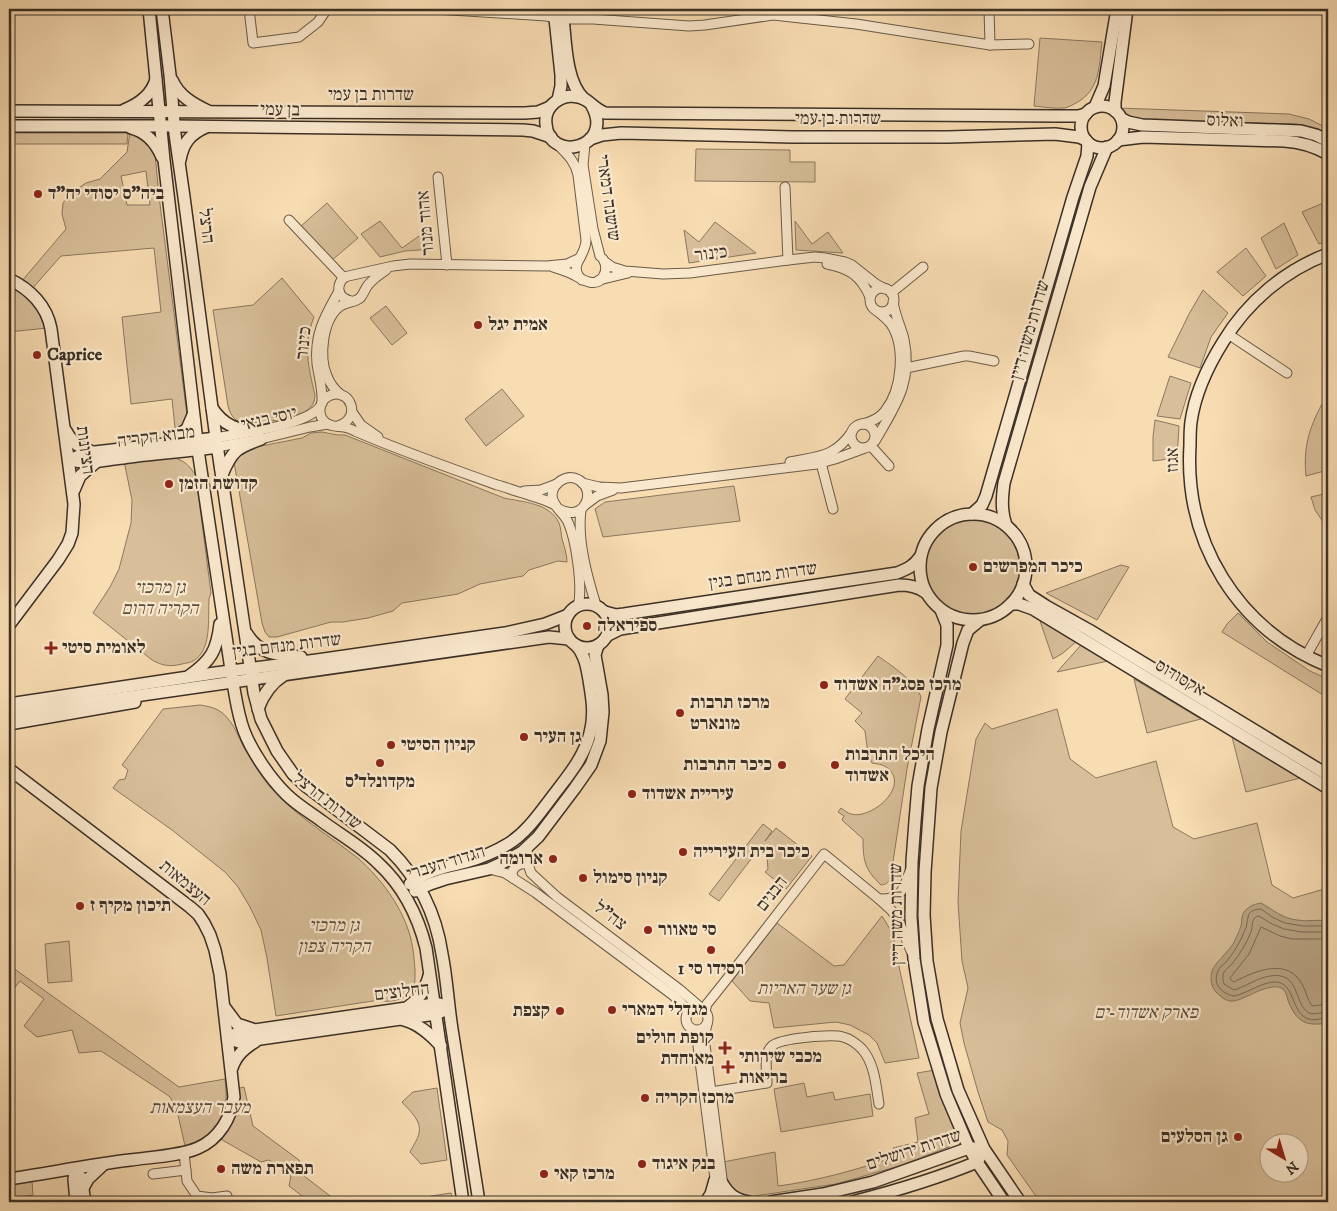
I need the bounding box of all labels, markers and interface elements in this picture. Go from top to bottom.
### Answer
street label: שדרות בן עמי [328,84,414,106]
street label: בן עמי [260,99,300,121]
street label: שדרות בן עמי [795,108,881,130]
street label: ואלוס [1206,109,1244,133]
street label: שושנה דמארי [591,153,625,243]
place label: ביה"ס יסודי יח"ד [48,183,165,205]
marker: ביה"ס יסודי יח"ד [32,188,44,200]
street label: אהוד מנור [412,190,440,256]
street label: הרצל [193,207,219,245]
street label: כינור [693,241,729,267]
street label: שדרות משה דיין [1005,278,1055,382]
place label: אמית יגל [488,314,548,336]
marker: אמית יגל [472,319,484,331]
street label: כינור [291,325,317,361]
place label: Caprice [47,344,103,366]
marker: Caprice [31,349,43,361]
street label: יוסי בנאי [239,402,299,436]
street label: מבוא הקריה [116,421,196,453]
street label: הציונות [71,424,99,476]
street label: אגוז [1162,447,1184,473]
place label: קדושת הזמן [179,473,258,495]
marker: קדושת הזמן [163,478,175,490]
place label: כיכר המפרשים [983,556,1083,578]
street label: שדרות מנחם בגין [707,558,819,594]
marker: כיכר המפרשים [967,561,979,573]
park label: גן מרכזי הקריה דרום [122,577,200,620]
place label: ספיראלה [597,615,657,637]
marker: ספיראלה [581,620,593,632]
street label: שדרות מנחם בגין [231,628,343,664]
place label: לאומית סיטי [62,637,146,659]
marker: לאומית סיטי [44,641,58,655]
street label: אקסודוס [1151,654,1209,702]
place label: מרכז פסג"ה אשדוד [834,674,962,696]
marker: מרכז פסג"ה אשדוד [818,679,830,691]
place label: מרכז תרבות מונארט [690,692,770,735]
marker: מרכז תרבות מונארט [674,707,686,719]
place label: גן העיר [534,726,582,748]
marker: גן העיר [518,731,530,743]
place label: קניון הסיטי [401,734,476,756]
marker: קניון הסיטי [385,739,397,751]
place label: היכל התרבות אשדוד [845,744,935,787]
place label: כיכר התרבות [683,754,772,776]
marker: מקדונלד'ס [374,757,386,769]
marker: כיכר התרבות [776,759,788,771]
marker: היכל התרבות אשדוד [829,759,841,771]
street label: שדרות הרצל [288,767,366,835]
place label: מקדונלד'ס [345,771,415,793]
place label: עיריית אשדוד [642,783,734,805]
marker: עיריית אשדוד [626,788,638,800]
street label: הגדוד העברי [404,841,488,885]
place label: כיכר בית העירייה [693,841,810,863]
marker: כיכר בית העירייה [677,846,689,858]
place label: ארומה [499,848,543,870]
marker: ארומה [547,853,559,865]
street label: העצמאות [155,855,215,911]
street label: שדרות משה דיין [885,863,909,965]
place label: קניון סימול [593,867,667,889]
marker: קניון סימול [577,872,589,884]
street label: הבנים [751,872,793,916]
place label: תיכון מקיף ז [90,895,171,917]
street label: צה"ל [589,896,631,936]
marker: תיכון מקיף ז [74,900,86,912]
park label: גן מרכזי הקריה צפון [298,915,372,958]
place label: סי טאוור [658,919,716,941]
marker: סי טאוור [642,924,654,936]
marker: רסידו סי 1 [705,944,717,956]
place label: רסידו סי 1 [678,958,744,980]
street label: החלוצים [373,978,431,1006]
park label: גן שער האריות [757,978,852,1000]
place label: מגדלי דמארי [622,999,708,1021]
place label: קצפת [513,1000,550,1022]
park label: פארק אשדוד-ים [1094,1002,1199,1024]
marker: מגדלי דמארי [606,1004,618,1016]
marker: קצפת [554,1005,566,1017]
place label: קופת חולים מאוחדת [636,1027,714,1070]
marker: קופת חולים מאוחדת [718,1041,732,1055]
place label: מכבי שירותי בריאות [739,1046,822,1089]
marker: מכבי שירותי בריאות [721,1060,735,1074]
place label: מרכז הקריה [655,1087,734,1109]
marker: מרכז הקריה [639,1092,651,1104]
park label: מעבר העצמאות [150,1097,251,1119]
street label: שדרות ירושלים [864,1124,964,1176]
place label: גן הסלעים [1161,1126,1228,1148]
marker: גן הסלעים [1232,1131,1244,1143]
north arrow [1260,1134,1310,1184]
place label: בנק איגוד [652,1153,716,1175]
text: N [1281,1157,1301,1178]
place label: תפארת משה [231,1158,314,1180]
marker: בנק איגוד [636,1158,648,1170]
marker: תפארת משה [215,1163,227,1175]
place label: מרכז קאי [554,1163,615,1185]
marker: מרכז קאי [538,1168,550,1180]

